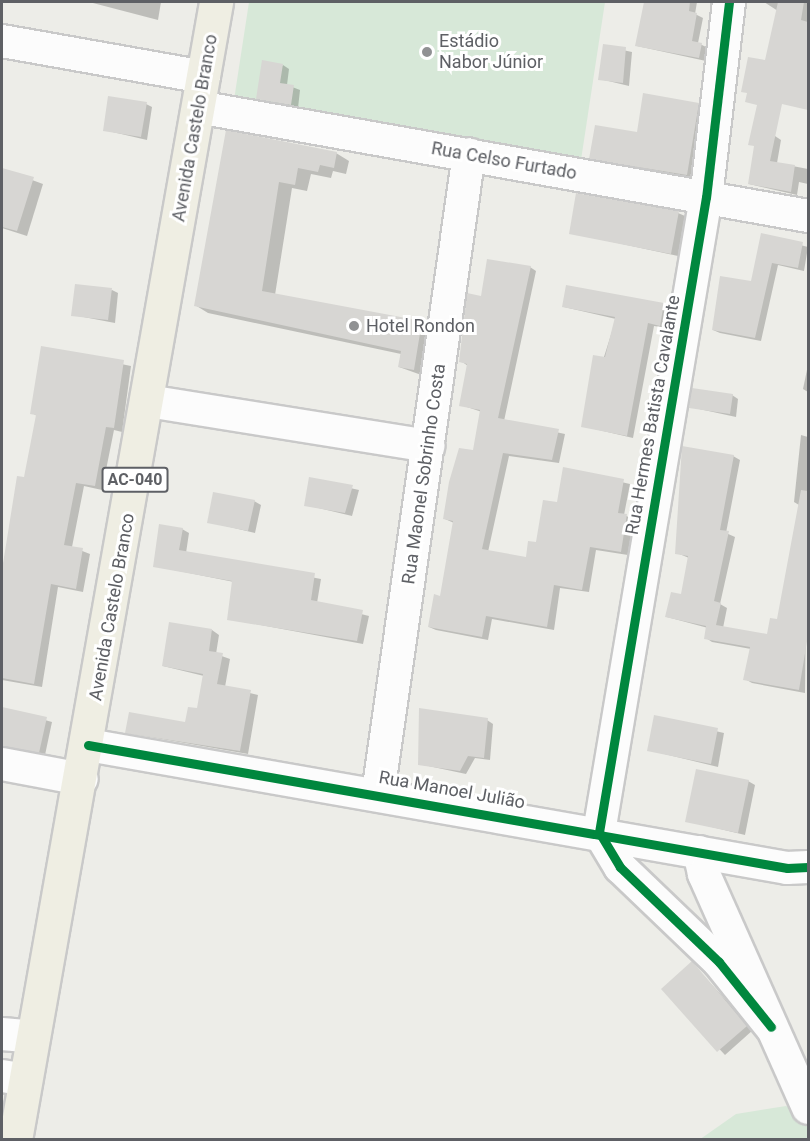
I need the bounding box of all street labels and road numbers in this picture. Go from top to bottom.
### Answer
street label: Avenida Castelo Branco [168,33,222,223]
street label: Rua Celso Furtado [430,138,578,184]
street label: Rua Hermes Batista Cavalante [621,294,685,536]
street label: Rua Maonel Sobrinho Costa [398,362,450,586]
road number: AC-040 [100,467,170,493]
street label: Avenida Castelo Branco [85,512,139,702]
street label: Rua Manoel Julião [377,767,527,813]

